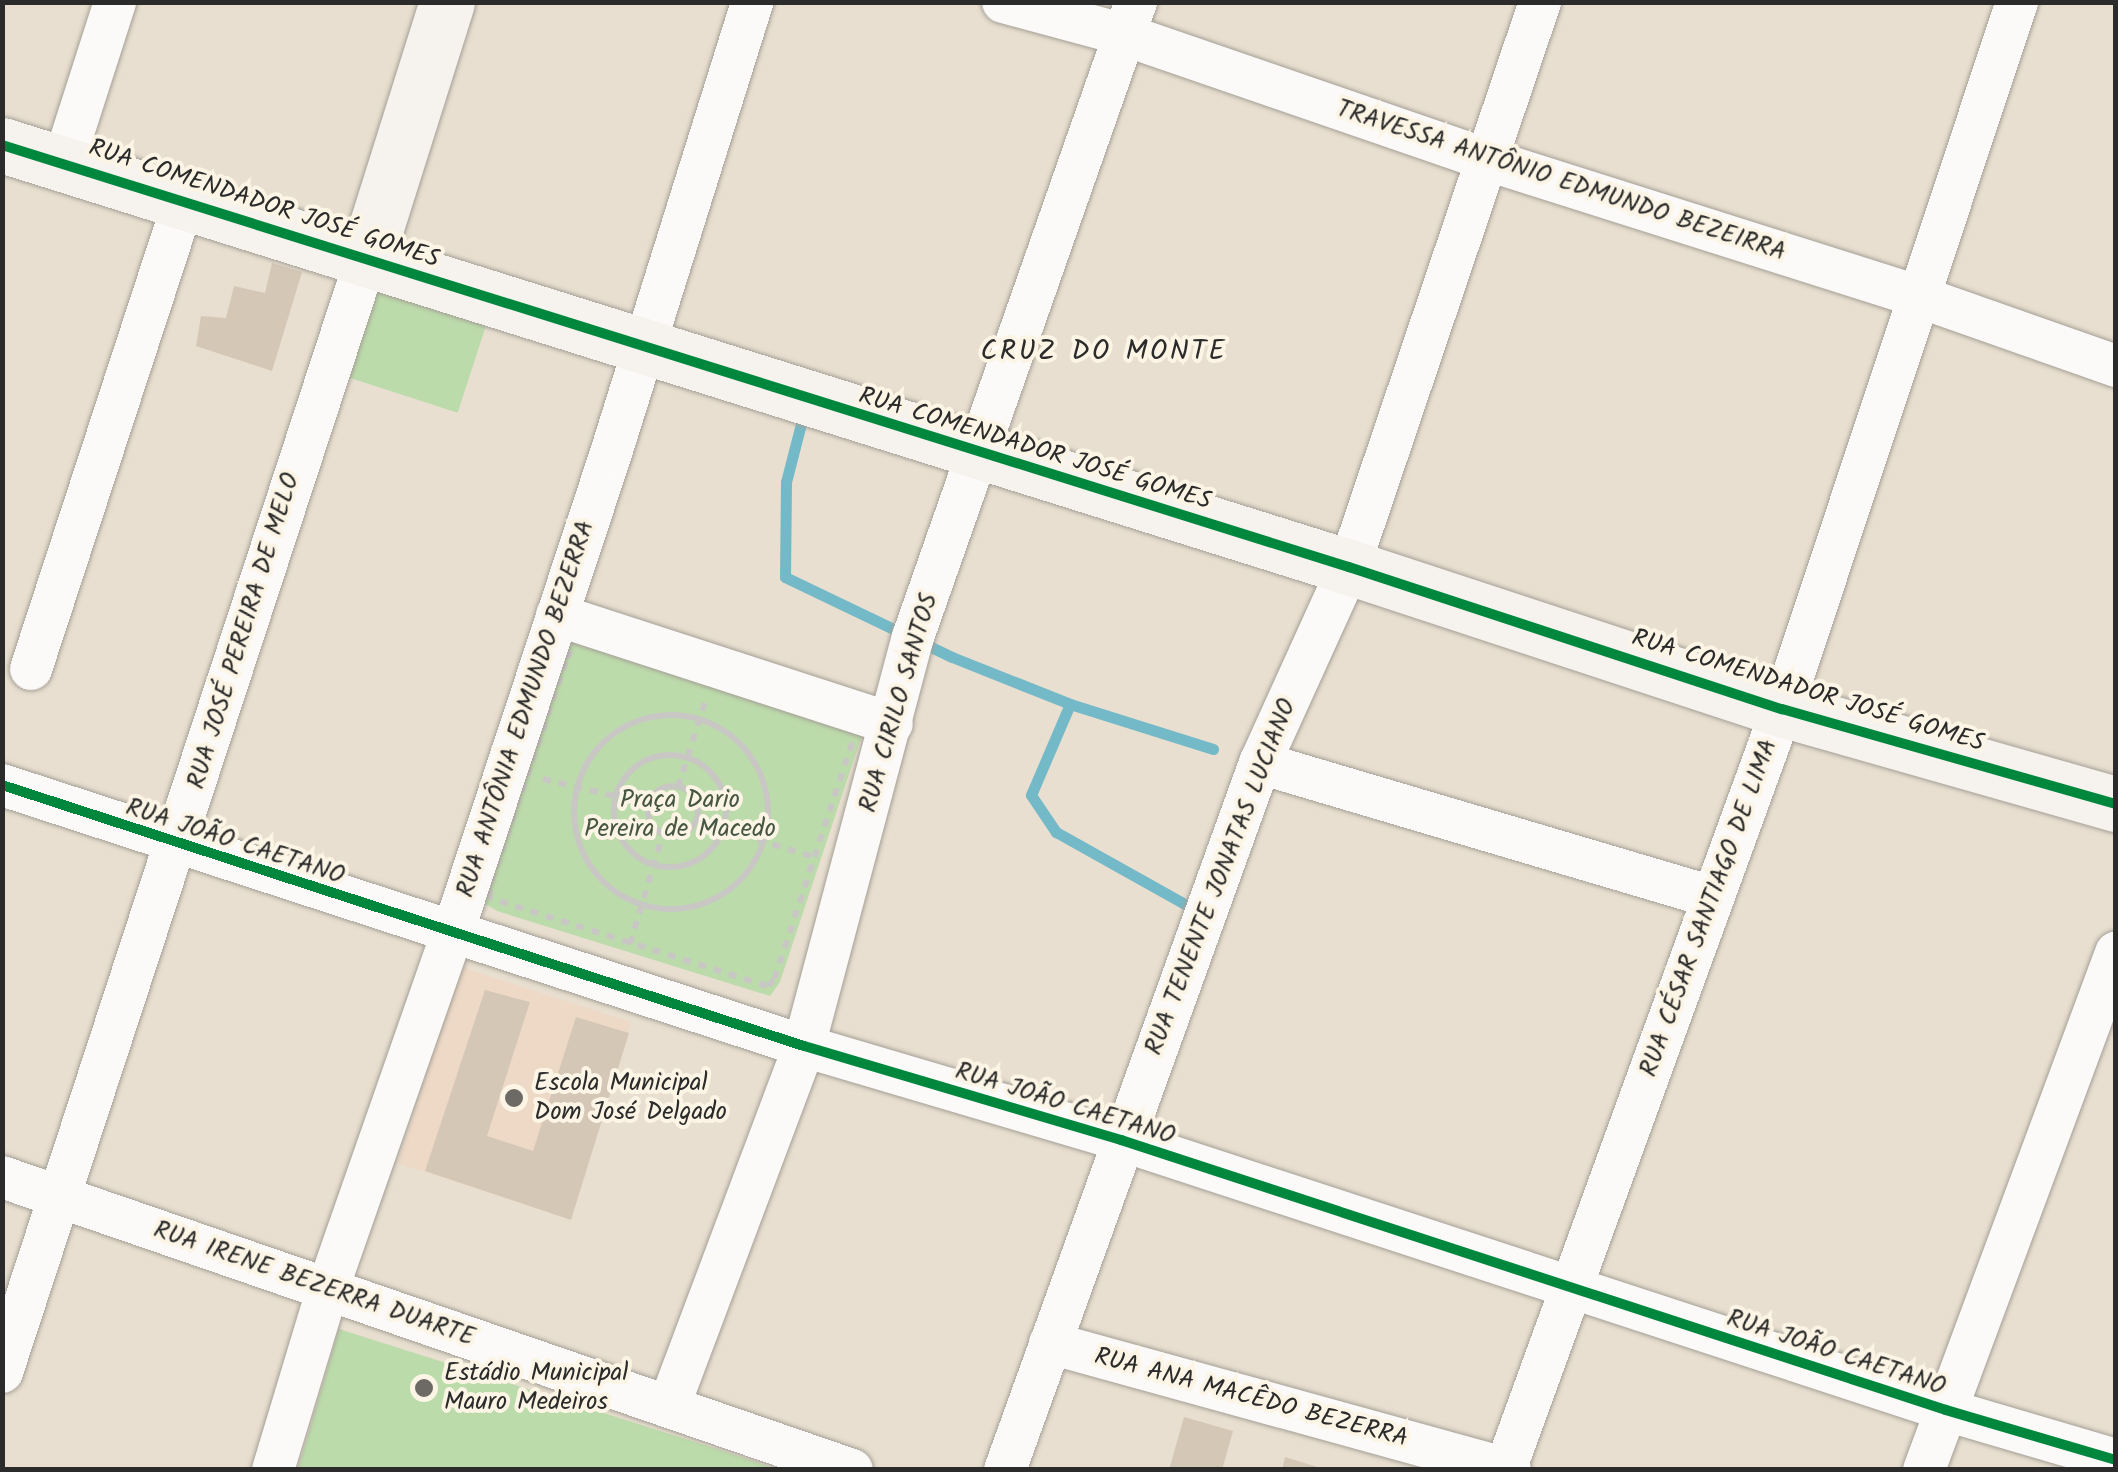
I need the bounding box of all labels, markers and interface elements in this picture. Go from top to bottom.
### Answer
street label: TRAVESSA ANTÔNIO EDMUNDO BEZEIRRA [1333,94,1789,268]
street label: RUA COMENDADOR JOSÉ GOMES [85,133,443,275]
district label: CRUZ DO MONTE [981,335,1227,369]
street label: RUA COMENDADOR JOSÉ GOMES [855,381,1215,517]
street label: RUA JOSÉ PEREIRA DE MELO [182,469,306,793]
street label: RUA ANTÔNIA EDMUNDO BEZERRA [451,517,601,901]
street label: RUA CIRILO SANTOS [853,590,945,816]
street label: RUA COMENDADOR JOSÉ GOMES [1628,623,1988,759]
street label: RUA TENENTE JONATAS LUCIANO [1139,695,1303,1059]
street label: RUA CÉSAR SANTIAGO DE LIMA [1634,735,1784,1081]
park label: Praça Dario Pereira de Macedo [584,786,776,845]
street label: RUA JOÃO CAETANO [122,793,348,891]
street label: RUA JOÃO CAETANO [952,1056,1178,1152]
place label: Escola Municipal Dom José Delgado [534,1069,727,1128]
marker: Escola Municipal Dom José Delgado [503,1087,525,1109]
street label: RUA IRENE BEZERRA DUARTE [150,1215,478,1353]
street label: RUA JOÃO CAETANO [1723,1304,1949,1402]
street label: RUA ANA MACÊDO BEZERRA [1091,1342,1411,1454]
place label: Estádio Municipal Mauro Medeiros [444,1359,628,1418]
marker: Estádio Municipal Mauro Medeiros [413,1377,435,1399]

